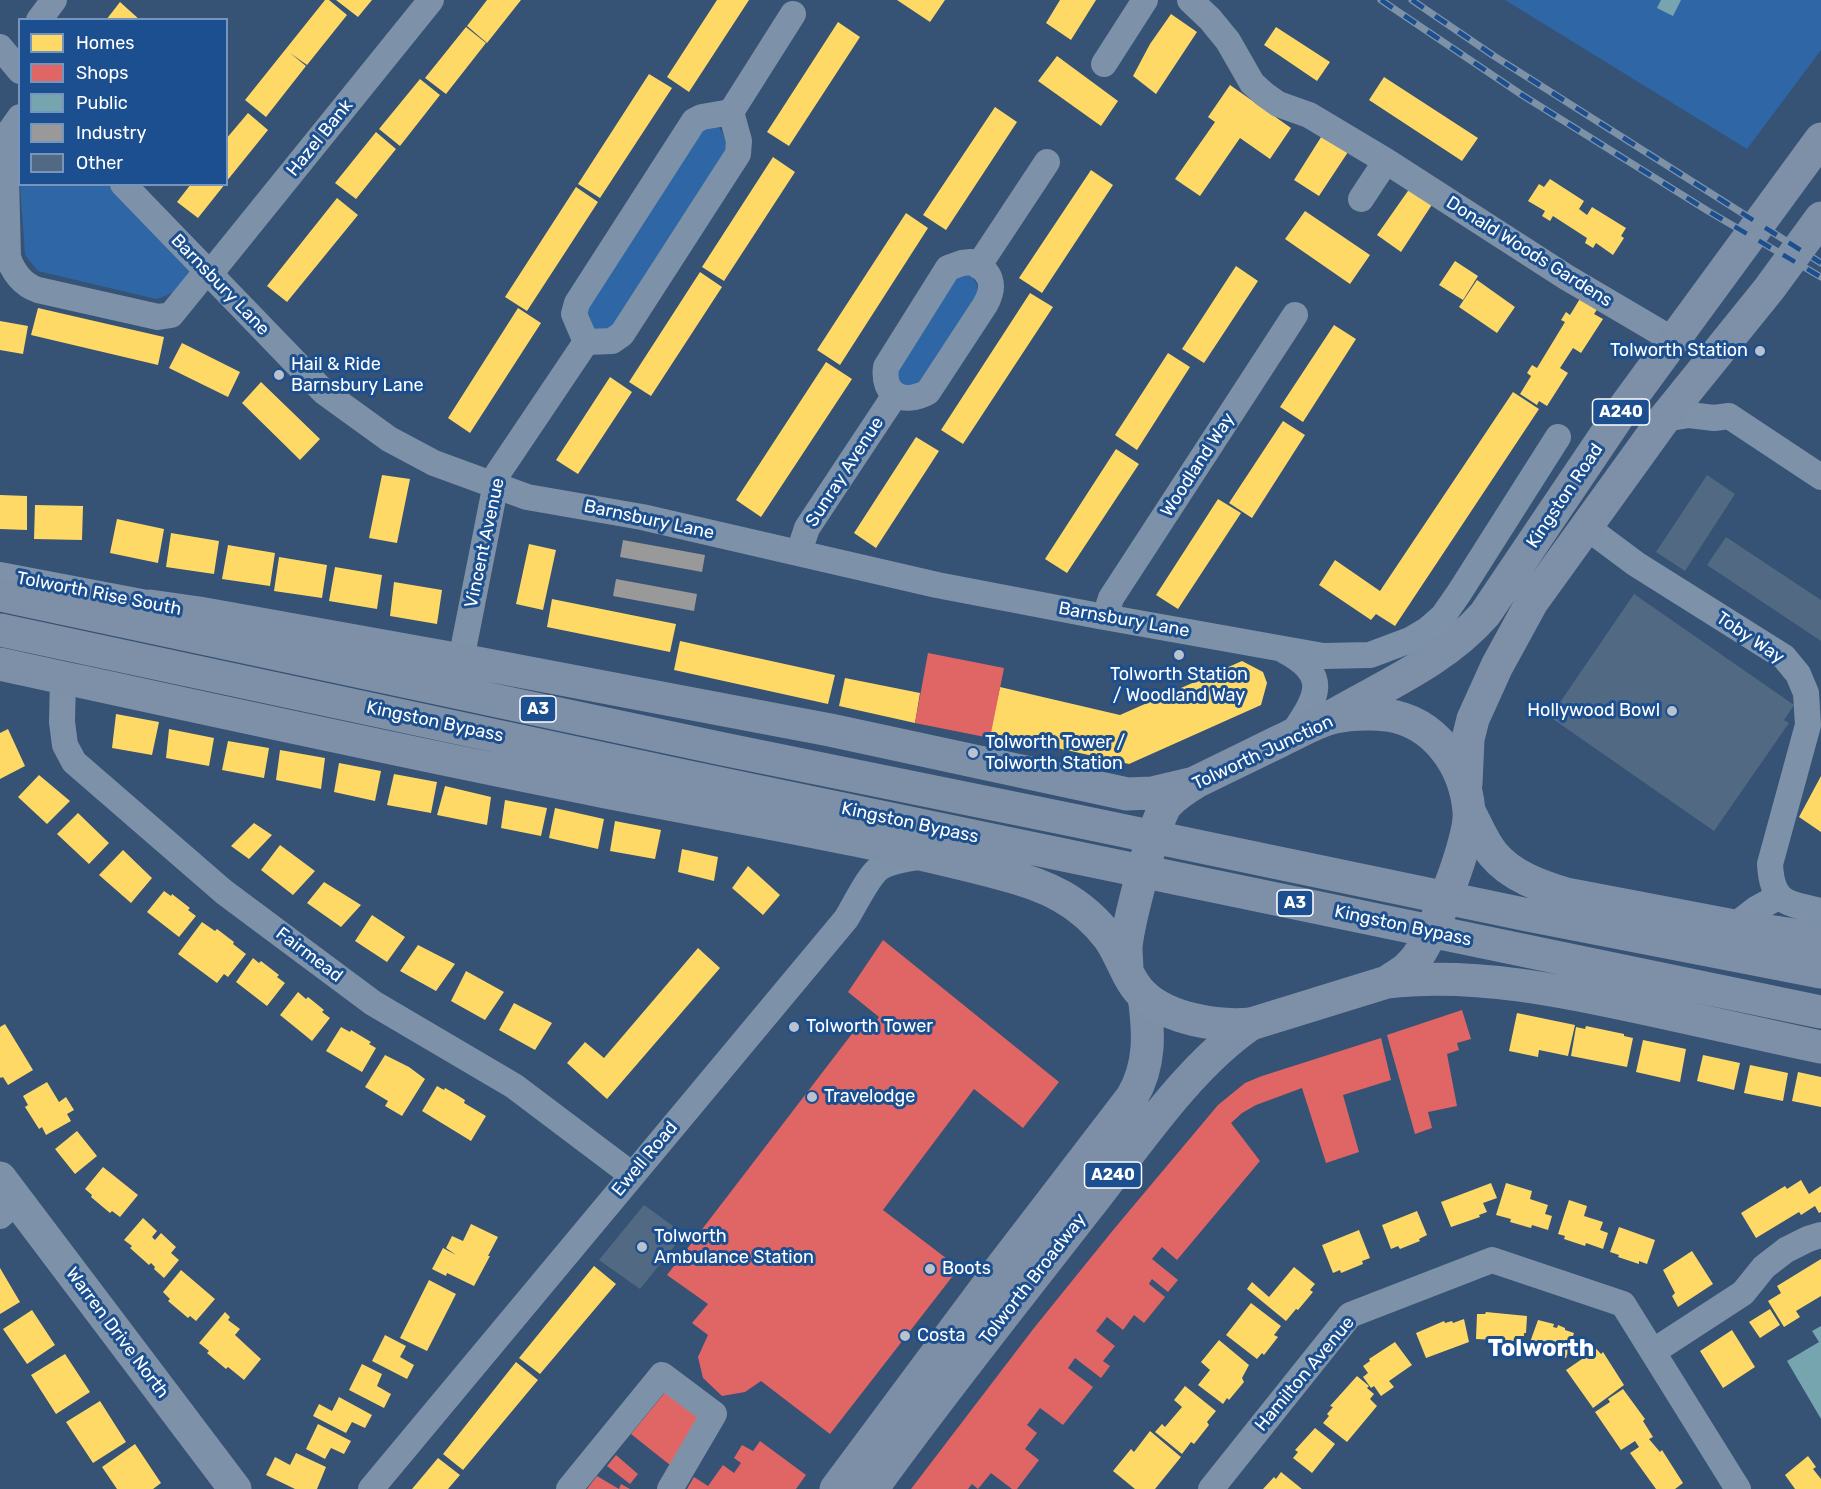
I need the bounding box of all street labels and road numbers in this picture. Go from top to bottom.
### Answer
street label: Hazel Bank [282,95,358,181]
street label: Donald Woods Gardens [1442,192,1616,312]
street label: Barnsbury Lane [166,230,274,340]
road number: A240 [1592,399,1650,425]
street label: Woodland Way [1156,409,1240,521]
street label: Sunray Avenue [801,413,889,531]
street label: Kingston Road [1522,440,1608,552]
street label: Vincent Avenue [461,476,509,610]
street label: Barnsbury Lane [582,496,716,544]
street label: Tolworth Rise South [15,567,183,621]
street label: Barnsbury Lane [1057,598,1191,642]
street label: Toby Way [1712,607,1788,669]
road number: A3 [520,696,556,722]
street label: Kingston Bypass [364,697,506,747]
street label: Tolworth Junction [1189,711,1337,795]
street label: Kingston Bypass [839,798,981,848]
road number: A3 [1277,890,1313,916]
street label: Kingston Bypass [1332,901,1474,951]
street label: Fairmead [271,923,347,987]
street label: Ewell Road [608,1117,682,1201]
road number: A240 [1084,1162,1142,1188]
street label: Tolworth Broadway [975,1209,1091,1349]
street label: Warren Drive North [61,1263,173,1403]
street label: Hamilton Avenue [1251,1312,1359,1436]

